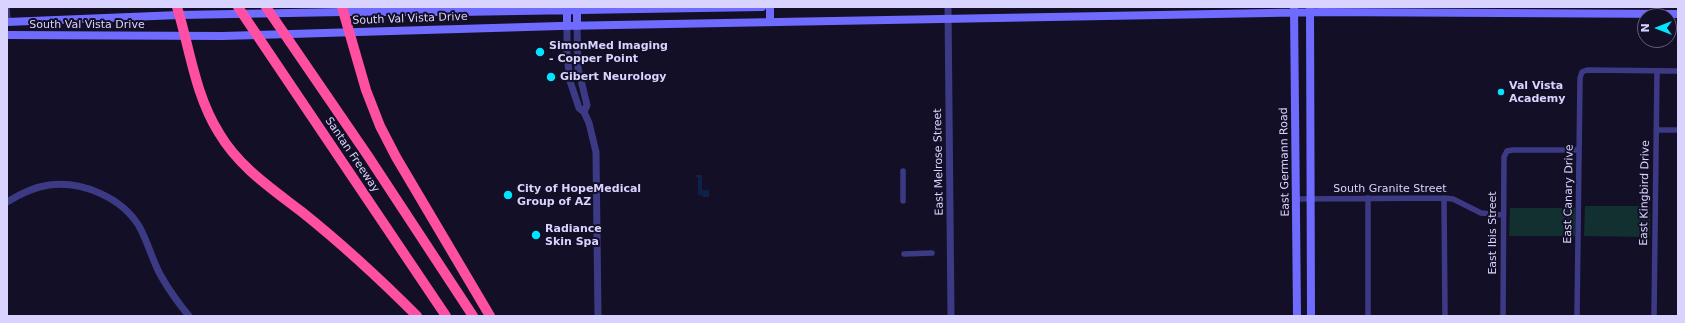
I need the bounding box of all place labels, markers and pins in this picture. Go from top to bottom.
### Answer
place label: SimonMed Imaging - Copper Point [549,39,668,65]
marker: SimonMed Imaging - Copper Point [534,46,546,58]
place label: Gibert Neurology [560,70,666,84]
marker: Gibert Neurology [545,71,557,83]
place label: Val Vista Academy [1509,79,1565,105]
marker: Val Vista Academy [1496,87,1506,97]
place label: City of HopeMedical Group of AZ [517,182,641,208]
marker: City of HopeMedical Group of AZ [502,189,514,201]
place label: Radiance Skin Spa [545,222,602,248]
marker: Radiance Skin Spa [530,229,542,241]

